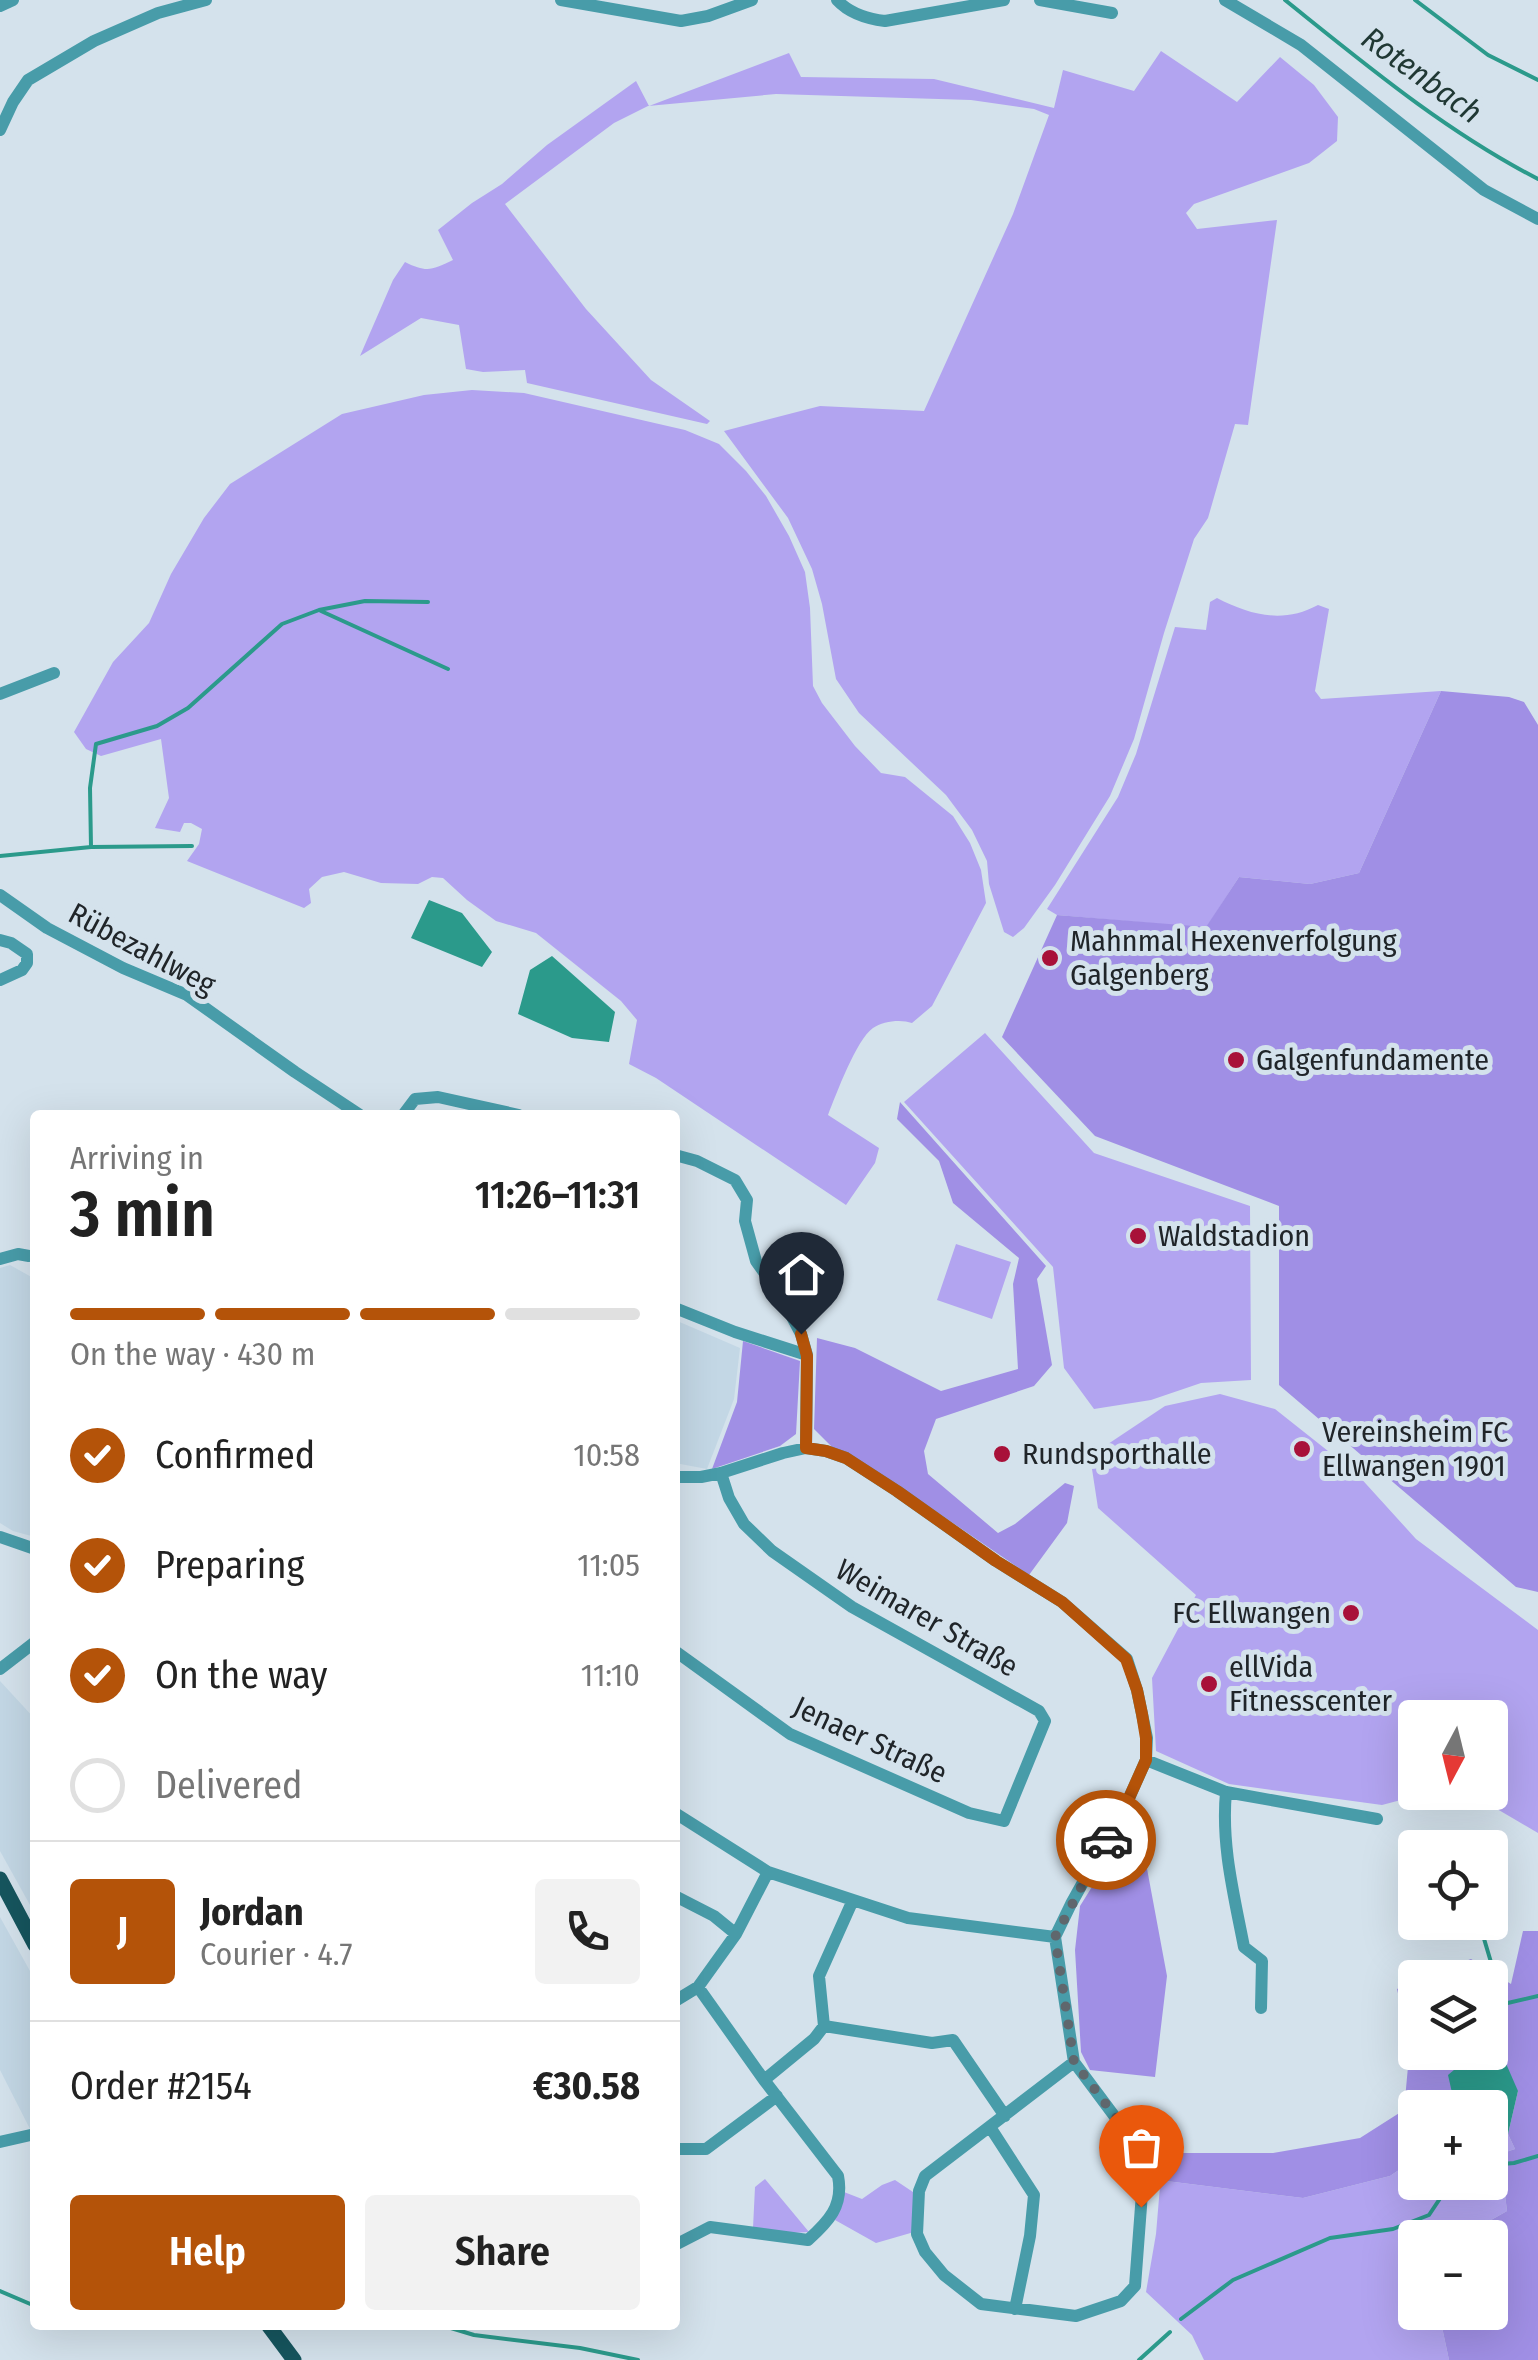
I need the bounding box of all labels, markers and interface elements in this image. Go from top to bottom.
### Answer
water label: Rotenbach [1355,19,1489,131]
street label: Rübezahlweg [62,895,222,1003]
place label: Mahnmal Hexenverfolgung Galgenberg [1070,923,1398,993]
marker: Mahnmal Hexenverfolgung Galgenberg [1039,947,1061,969]
place label: Galgenfundamente [1256,1042,1489,1078]
marker: Galgenfundamente [1225,1049,1247,1071]
text: Arriving in [70,1139,204,1177]
text: 11:26–11:31 [475,1172,640,1218]
text: 3 min [70,1175,215,1253]
place label: Waldstadion [1158,1218,1310,1254]
marker: Waldstadion [1127,1225,1149,1247]
pin [759,1232,844,1335]
icon: home [774,1247,829,1302]
text: On the way · 430 m [70,1335,315,1373]
place label: Vereinsheim FC Ellwangen 1901 [1322,1414,1508,1484]
icon: check [70,1428,125,1483]
text: Confirmed [155,1432,315,1478]
text: 10:58 [573,1436,640,1474]
place label: Rundsporthalle [1022,1436,1211,1472]
marker: Vereinsheim FC Ellwangen 1901 [1291,1438,1313,1460]
marker: Rundsporthalle [991,1443,1013,1465]
icon: check [70,1538,125,1593]
text: Preparing [155,1542,304,1588]
text: 11:05 [577,1546,640,1584]
street label: Weimarer Straße [830,1551,1024,1685]
place label: FC Ellwangen [1172,1595,1331,1631]
marker: FC Ellwangen [1340,1602,1362,1624]
icon: check [70,1648,125,1703]
place label: ellVida Fitnesscenter [1229,1649,1393,1719]
text: On the way [155,1652,327,1698]
text: 11:10 [581,1656,640,1694]
marker: ellVida Fitnesscenter [1198,1673,1220,1695]
street label: Jenaer Straße [787,1689,953,1791]
north arrow [1398,1700,1508,1810]
map controls [1398,1700,1508,2330]
text: Delivered [155,1762,302,1808]
courier [1056,1790,1156,1890]
icon: car [1079,1813,1134,1868]
button: locate [1398,1830,1508,1940]
button: phone [535,1879,640,1984]
text: Jordan [200,1889,304,1935]
text: J [117,1908,128,1954]
text: Courier · 4.7 [200,1935,352,1973]
button: layers [1398,1960,1508,2070]
text: Order #2154 [70,2063,252,2109]
text: €30.58 [533,2063,640,2109]
button: + [1398,2090,1508,2200]
pin [1099,2105,1184,2208]
icon: bag [1114,2120,1169,2175]
button: Help [70,2195,345,2310]
button: Share [365,2195,640,2310]
button: − [1398,2220,1508,2330]

